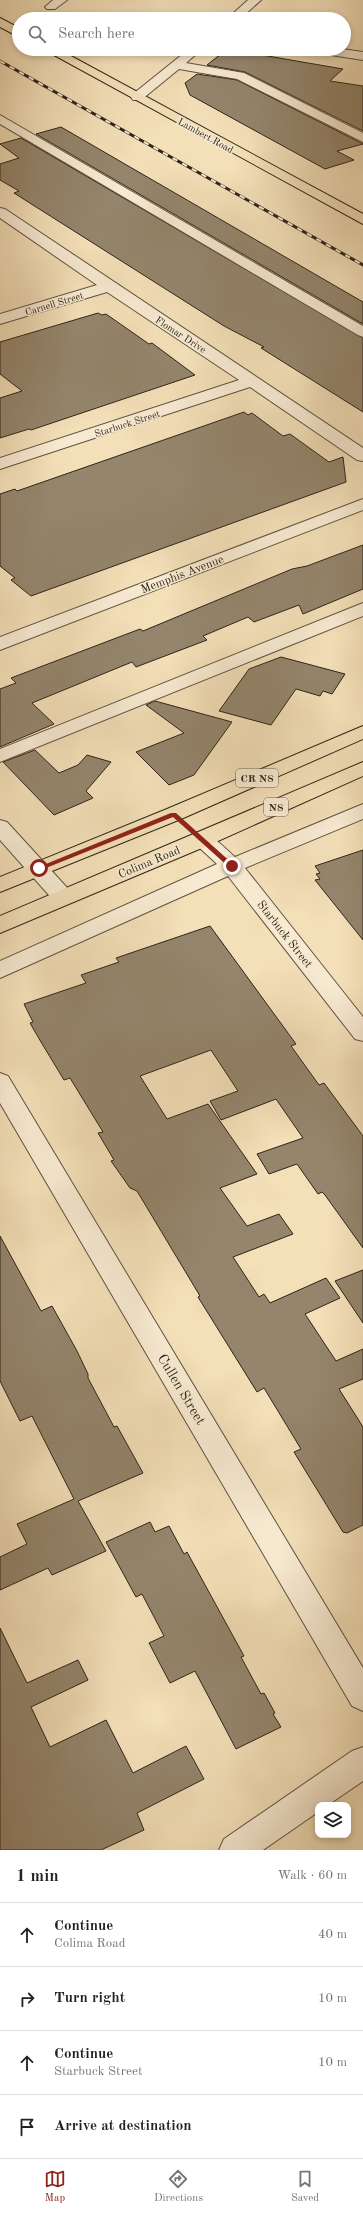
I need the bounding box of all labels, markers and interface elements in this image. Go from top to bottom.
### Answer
search box [12,12,351,56]
icon: search [26,23,48,45]
text: Search here [58,27,135,42]
street label: Lambert Road [176,116,235,155]
street label: Carnell Street [24,290,85,318]
street label: Flomar Drive [153,315,208,355]
street label: Starbuck Street [93,409,162,439]
street label: Memphis Avenue [139,553,226,596]
road number: CR N8 [236,769,278,787]
road number: N8 [264,798,288,816]
street label: Colima Road [117,844,182,881]
route end [223,857,241,875]
route start [30,859,48,877]
street label: Starbuck Street [254,899,314,970]
street label: Cullen Street [155,1352,208,1427]
map controls [315,1802,351,1838]
button: layers [315,1802,351,1838]
text: 1 min [16,1868,59,1885]
text: Walk · 60 m [278,1869,347,1882]
text: Continue [54,1919,113,1934]
icon: ahead [16,1924,38,1946]
text: 40 m [318,1928,347,1941]
text: Colima Road [54,1937,126,1950]
icon: right [16,1988,38,2010]
text: Turn right [54,1991,125,2006]
text: 10 m [318,1992,347,2005]
text: Continue [54,2047,113,2062]
icon: ahead [16,2052,38,2074]
text: 10 m [318,2056,347,2069]
text: Starbuck Street [54,2065,142,2078]
icon: arrive [16,2116,38,2138]
text: Arrive at destination [54,2119,192,2134]
tab: Map [44,2168,66,2206]
tab: Directions [154,2168,203,2206]
tab: Saved [291,2168,319,2206]

